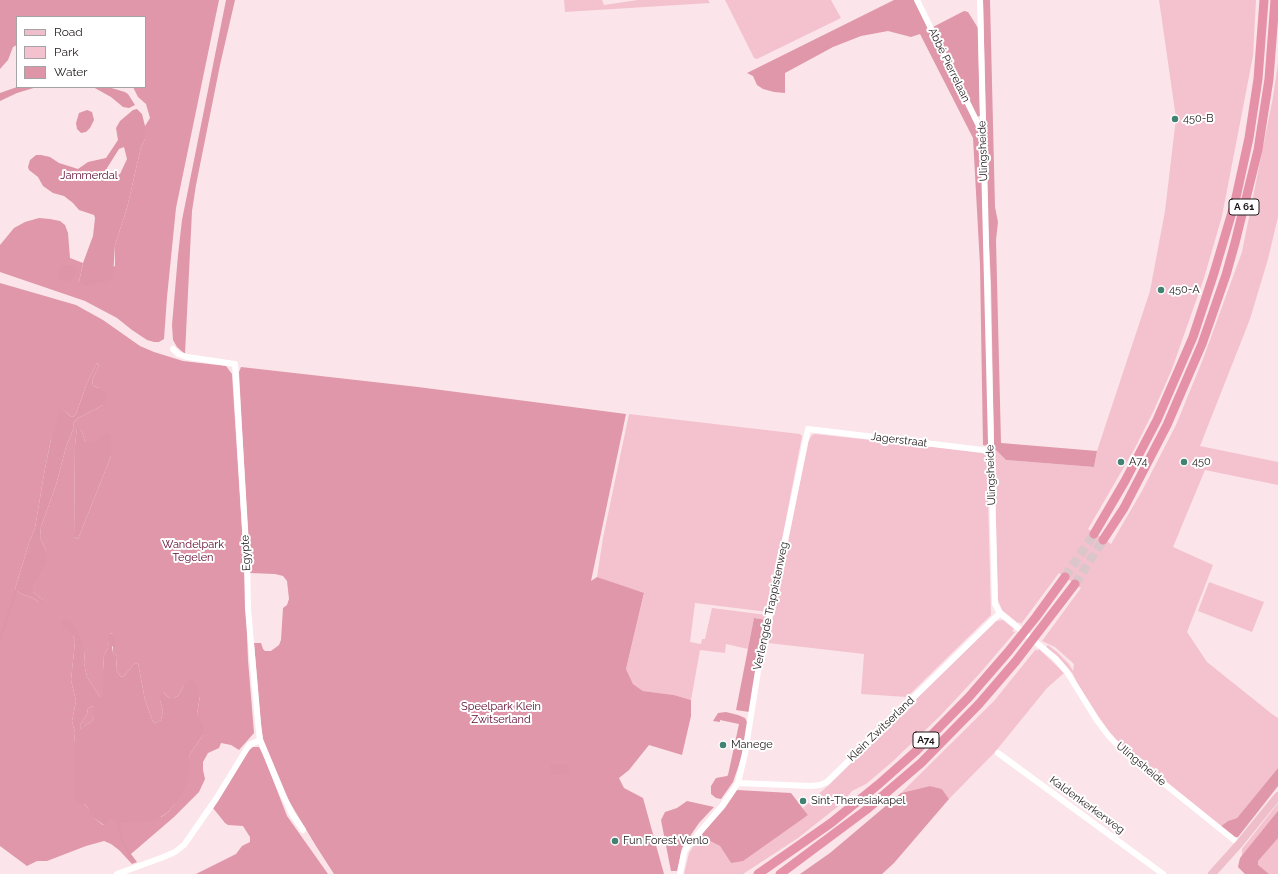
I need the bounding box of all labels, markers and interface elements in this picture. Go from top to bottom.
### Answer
legend [16,16,146,88]
text: Road [54,25,83,39]
street label: Abbé Pierrelaan [925,26,973,104]
text: Park [54,45,79,59]
text: Water [54,65,88,79]
place label: 450-B [1183,112,1214,126]
marker: 450-B [1170,114,1180,124]
street label: Ulingsheide [975,120,991,182]
park label: Jammerdal [60,169,118,183]
road number: A 61 [1229,199,1259,215]
place label: 450-A [1169,283,1200,297]
marker: 450-A [1156,285,1166,295]
street label: Jagerstraat [870,430,928,450]
street label: Ulingsheide [983,444,999,506]
place label: A74 [1129,455,1148,469]
place label: 450 [1192,455,1211,469]
marker: A74 [1116,457,1126,467]
marker: 450 [1179,457,1189,467]
street label: Egypte [238,535,254,571]
park label: Wandelpark Tegelen [162,538,224,564]
street label: Verlengde Trappistenweg [751,541,791,671]
street label: Klein Zwitserland [845,694,917,764]
park label: Speelpark Klein Zwitserland [461,700,541,726]
road number: A74 [913,732,939,748]
place label: Manege [731,738,773,752]
street label: Ulingsheide [1114,739,1168,789]
marker: Manege [718,740,728,750]
street label: Kaldenkerkerweg [1047,773,1127,837]
place label: Sint-Theresiakapel [811,794,905,808]
marker: Sint-Theresiakapel [798,796,808,806]
place label: Fun Forest Venlo [623,834,709,848]
marker: Fun Forest Venlo [610,836,620,846]

